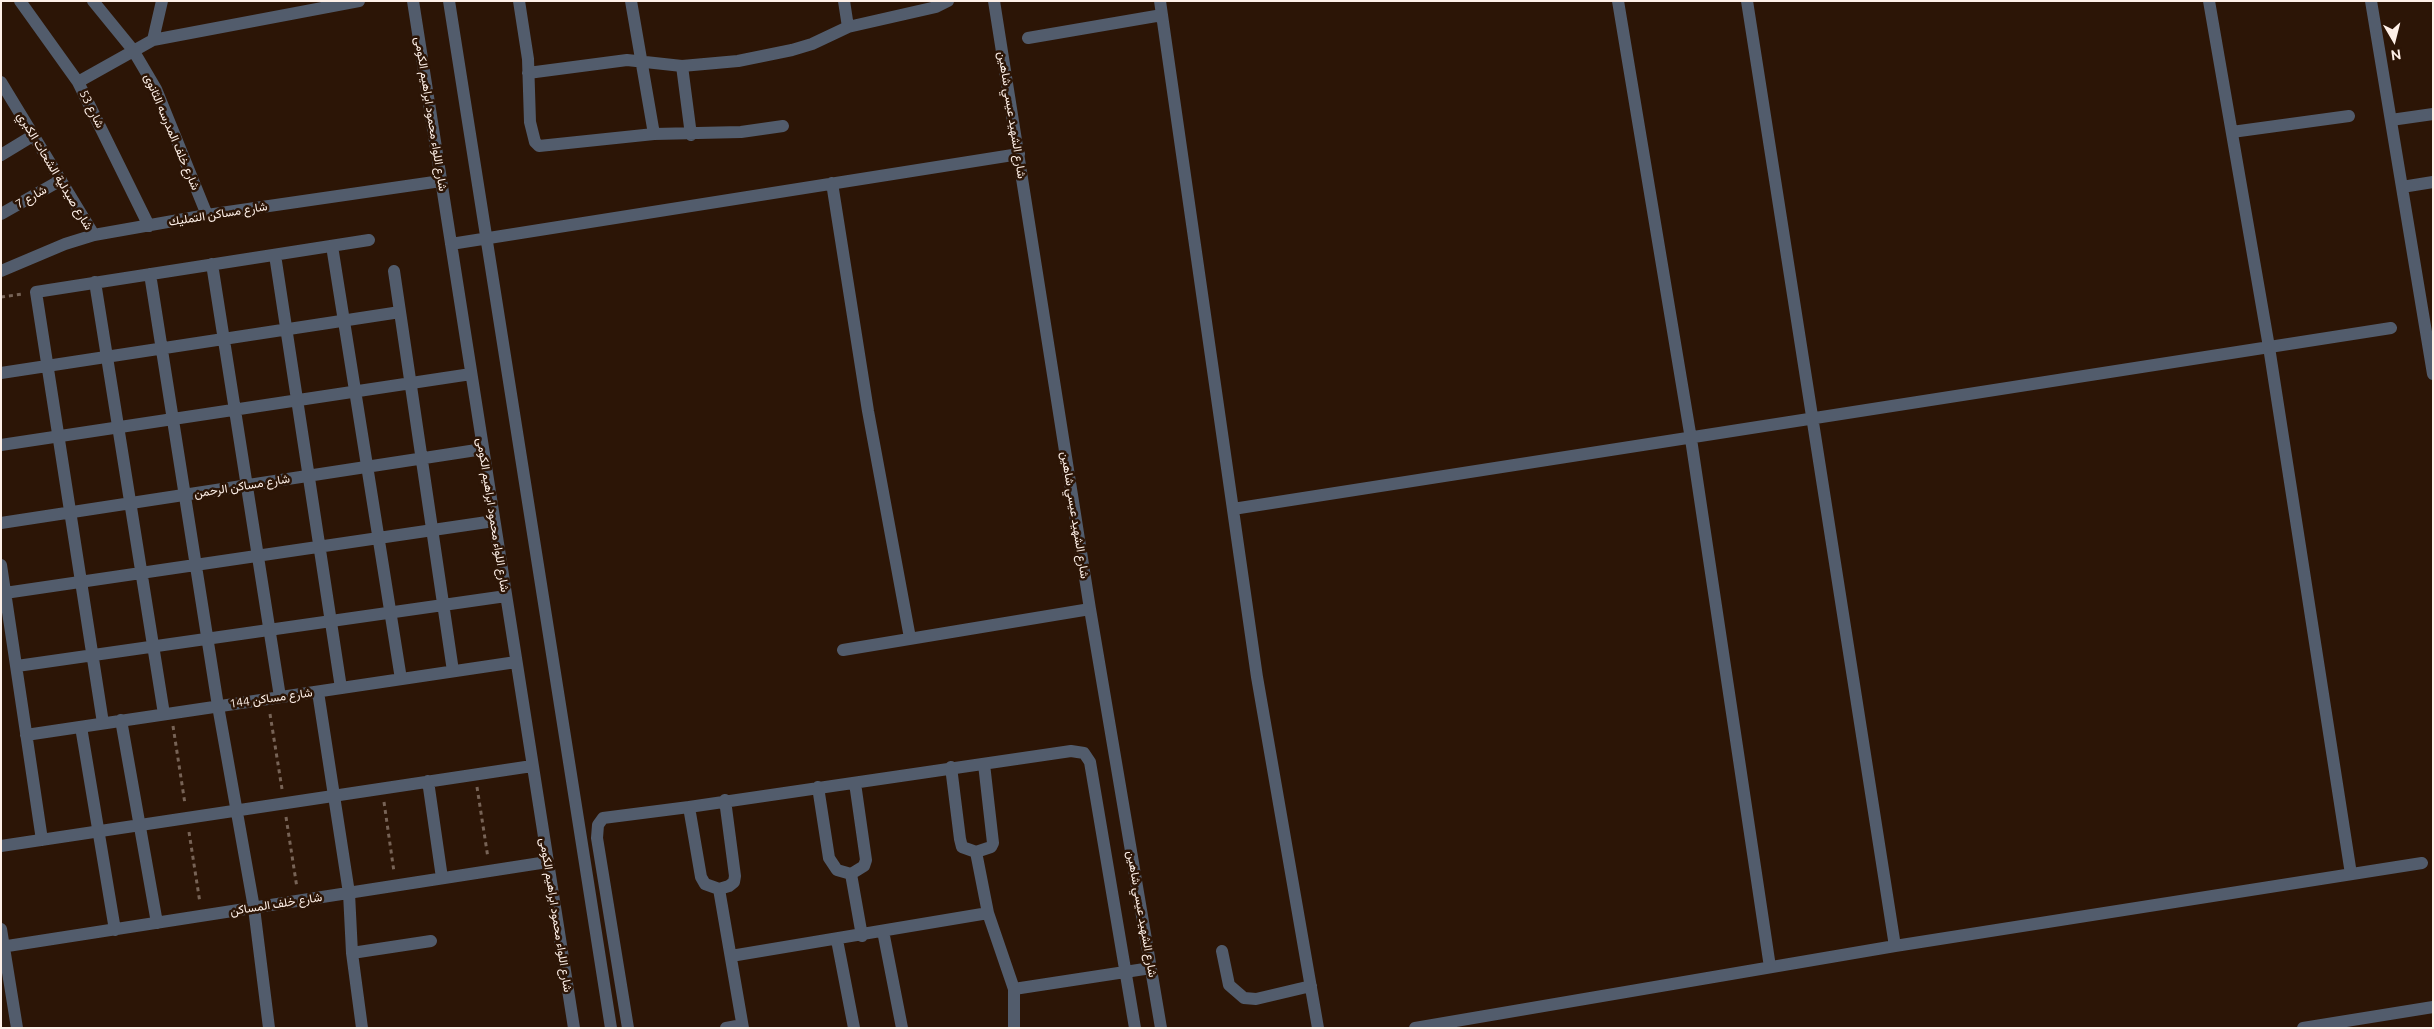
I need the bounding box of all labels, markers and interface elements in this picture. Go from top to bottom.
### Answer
north arrow [2369,15,2419,65]
street label: شارع اللواء محمود ابراهيم الكومى [412,36,450,192]
text: N [2390,46,2402,64]
street label: شارع الشهيد عيسي شاهين [995,50,1029,180]
street label: شارع خلف المدرسه الثانوى [141,72,203,192]
street label: شارع 53 [76,88,108,130]
street label: شارع صيدلية الشحات الكبري [14,109,96,233]
street label: شارع 7 [13,182,49,212]
street label: شارع مساكن التمليك [168,199,268,229]
street label: شارع اللواء محمود ابراهيم الكومى [474,437,512,593]
street label: شارع الشهيد عيسي شاهين [1058,450,1092,580]
street label: شارع مساكن الرحمن [193,471,291,501]
street label: شارع مساكن 144 [229,685,313,711]
street label: شارع اللواء محمود ابراهيم الكومى [537,837,575,993]
street label: شارع الشهيد عيسي شاهين [1124,850,1160,978]
street label: شارع خلف المساكن [229,890,323,918]

